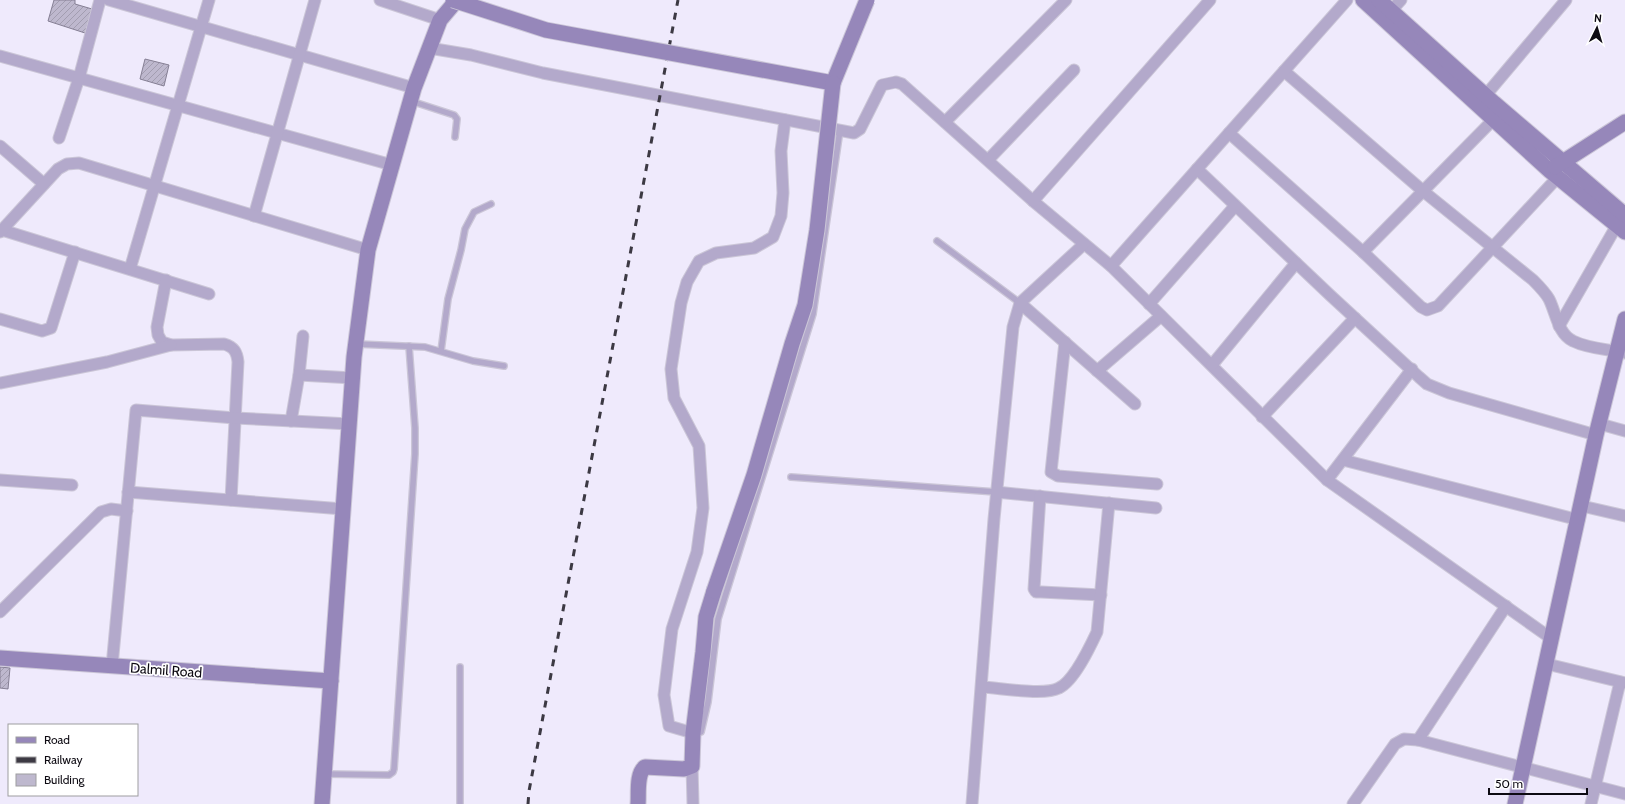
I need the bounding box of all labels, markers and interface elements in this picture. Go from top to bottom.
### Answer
north arrow [1577,8,1617,48]
text: N [1593,11,1602,25]
street label: Dalmil Road [129,659,203,681]
legend [8,724,138,796]
text: Road [44,732,70,747]
text: Railway [44,752,82,767]
scale bar [1489,770,1587,796]
text: Building [44,772,86,787]
text: 50 m [1495,776,1523,791]

